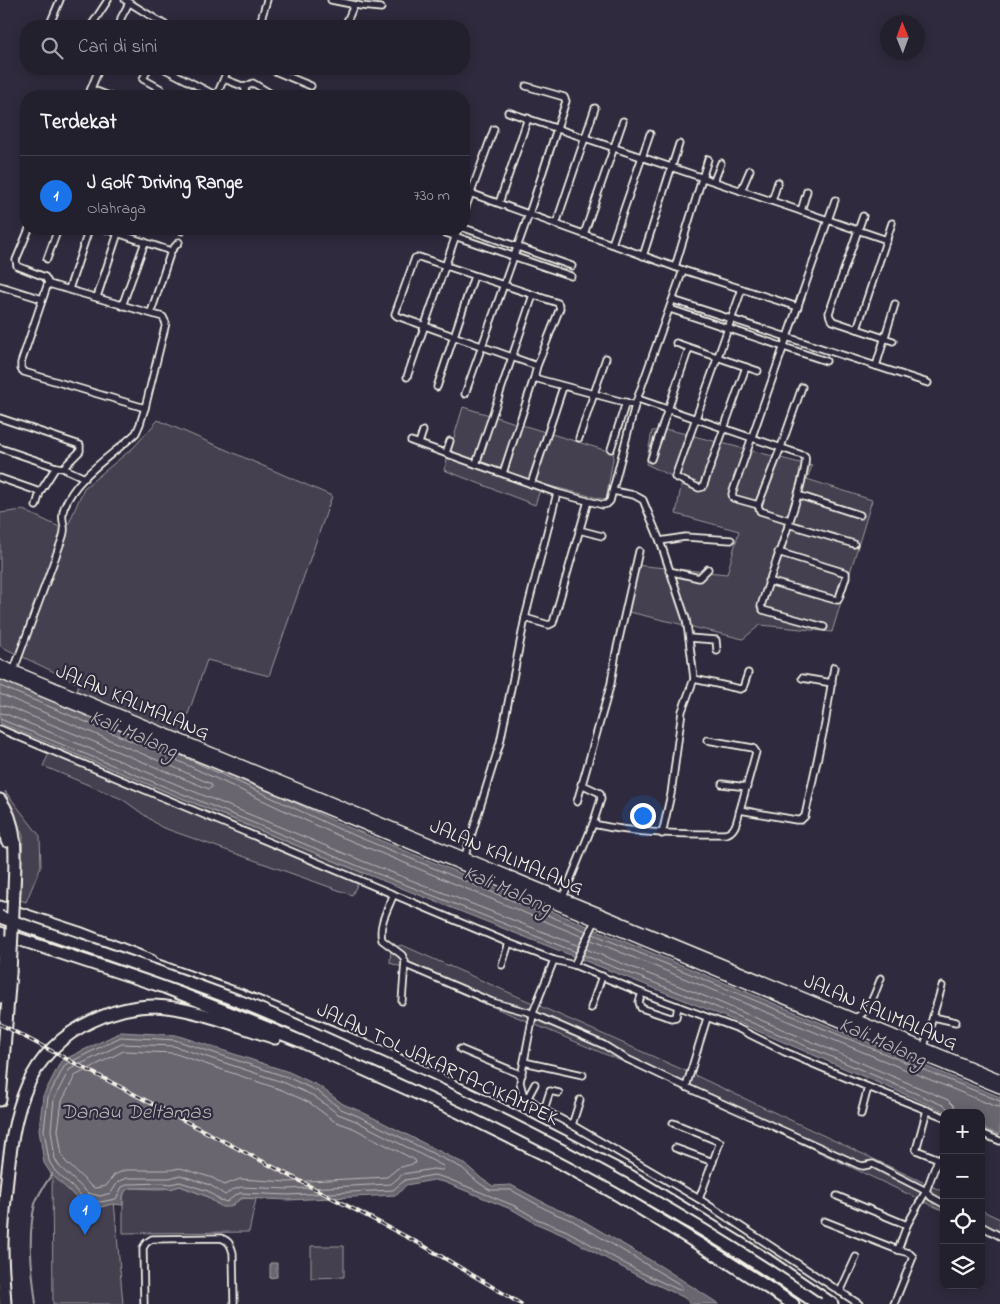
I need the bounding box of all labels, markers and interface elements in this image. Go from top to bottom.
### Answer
north arrow [880,15,925,60]
search box [20,20,470,75]
icon: search [38,34,66,62]
text: Cari di sini [78,34,157,61]
text: Terdekat [40,108,117,138]
text: J Golf Driving Range [87,170,243,197]
text: 1 [53,184,59,208]
text: 730 m [413,184,450,208]
text: Olahraga [87,197,146,221]
street label: JALAN KALIMALANG [51,658,213,749]
water label: Kali Malang [84,703,182,768]
your location [630,803,656,829]
street label: JALAN KALIMALANG [425,813,587,904]
water label: Kali Malang [458,859,556,924]
street label: JALAN KALIMALANG [799,968,961,1059]
street label: JALAN TOL JAKARTA–CIKAMPEK [311,996,563,1134]
water label: Kali Malang [833,1010,931,1077]
water label: Danau Deltamas [61,1098,212,1128]
map controls [940,1109,985,1289]
button: + [940,1109,985,1154]
button: − [940,1154,985,1199]
pin: 1 [69,1194,101,1235]
button: locate [940,1199,985,1244]
button: layers [940,1244,985,1289]

